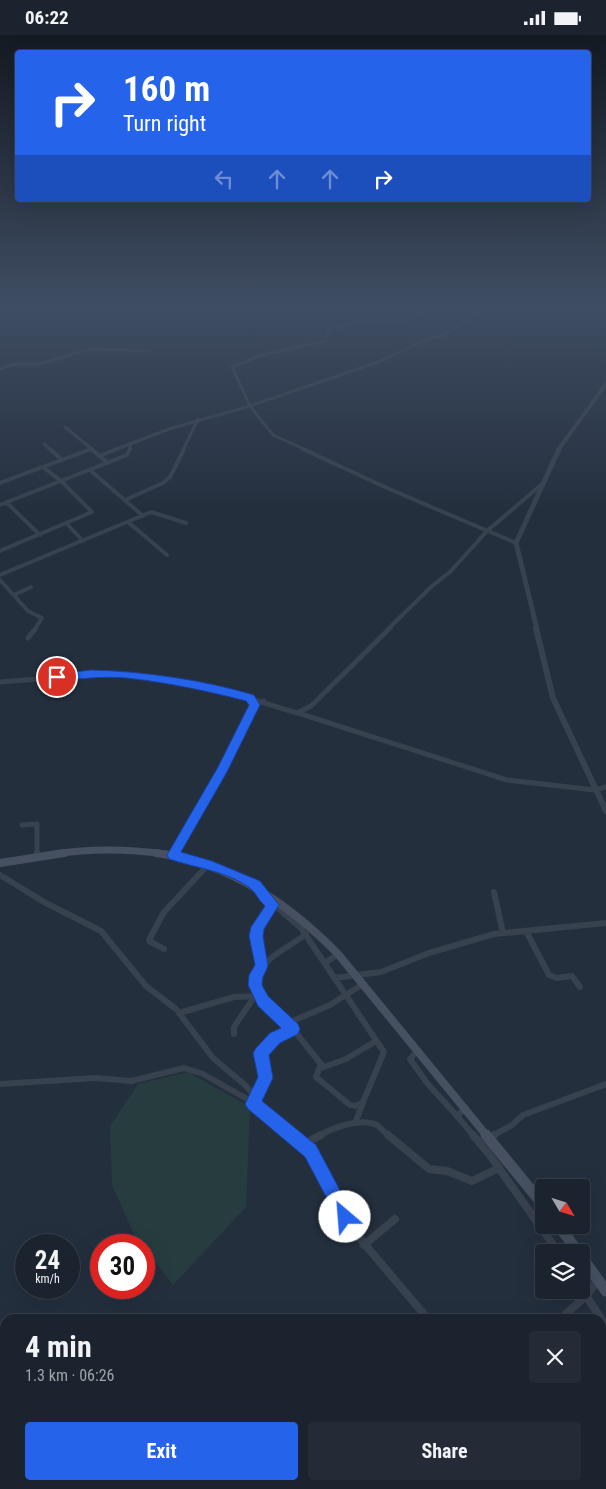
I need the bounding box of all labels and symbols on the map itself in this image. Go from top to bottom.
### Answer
pin [36,656,78,698]
north arrow [535,1179,590,1234]
position arrow [318,1190,370,1242]
speed limit sign: 30 [90,1234,155,1299]

